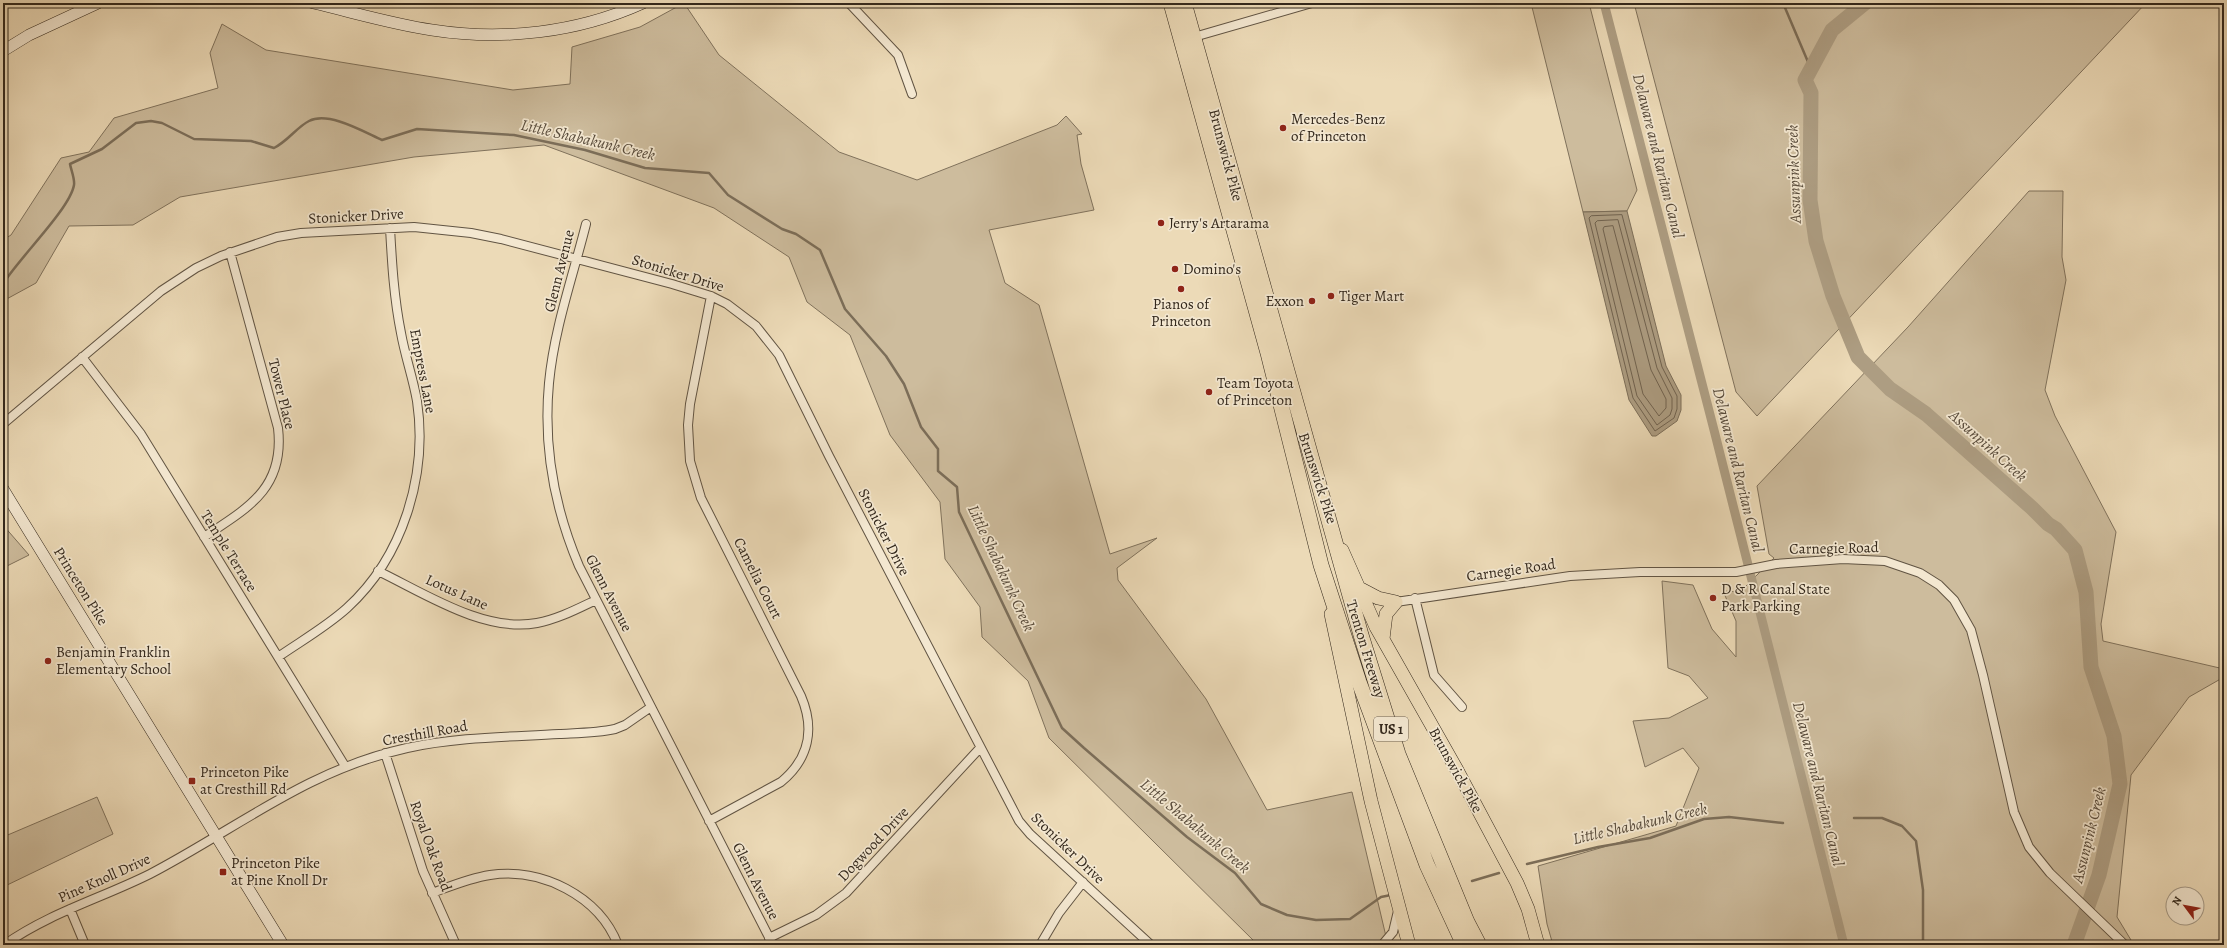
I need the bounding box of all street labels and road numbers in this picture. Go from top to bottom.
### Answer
street label: Brunswick Pike [1204,107,1248,204]
street label: Stonicker Drive [308,204,404,228]
street label: Glenn Avenue [539,227,579,314]
street label: Stonicker Drive [629,249,727,297]
street label: Empress Lane [405,327,441,415]
street label: Tower Place [264,357,300,432]
street label: Brunswick Pike [1294,430,1342,526]
street label: Stonicker Drive [853,485,915,579]
street label: Temple Terrace [196,506,262,596]
street label: Camelia Court [729,534,787,622]
street label: Carnegie Road [1789,537,1880,559]
street label: Princeton Pike [49,543,113,629]
street label: Glenn Avenue [581,551,637,635]
street label: Carnegie Road [1465,554,1558,586]
street label: Lotus Lane [422,569,492,615]
street label: Trenton Freeway [1342,597,1391,701]
street label: Cresthill Road [381,716,470,750]
road number: US 1 [1374,717,1408,741]
street label: Brunswick Pike [1424,724,1488,817]
street label: Royal Oak Road [405,798,457,895]
street label: Dogwood Drive [833,802,913,886]
street label: Stonicker Drive [1027,808,1109,889]
street label: Glenn Avenue [728,839,784,923]
street label: Pine Knoll Drive [55,849,154,907]

